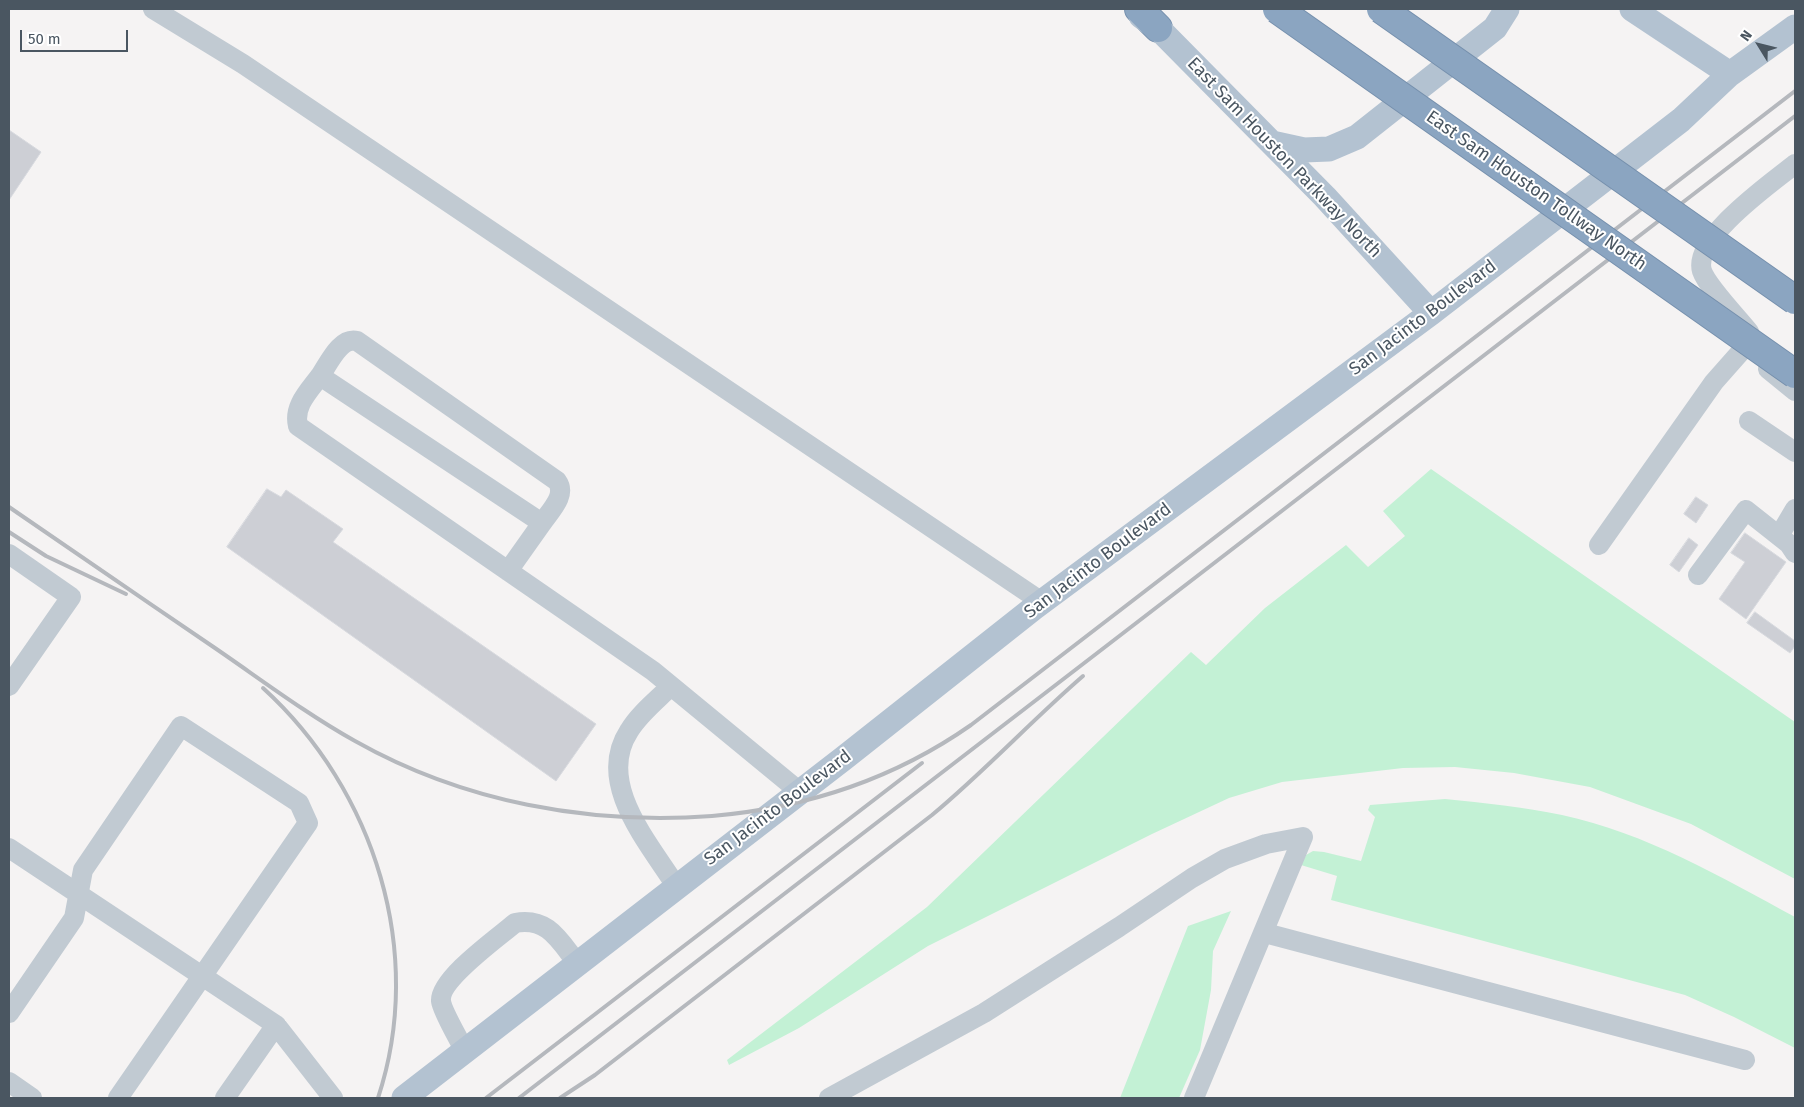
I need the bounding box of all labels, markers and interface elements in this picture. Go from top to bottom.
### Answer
scale bar [22,20,130,52]
north arrow [1734,20,1784,70]
text: N [1737,27,1756,45]
text: 50 m [28,30,61,48]
street label: East Sam Houston Parkway North [1182,53,1386,263]
street label: East Sam Houston Tollway North [1422,106,1650,276]
street label: San Jacinto Boulevard [1345,256,1501,380]
street label: San Jacinto Boulevard [1020,499,1176,623]
street label: San Jacinto Boulevard [700,746,856,870]

